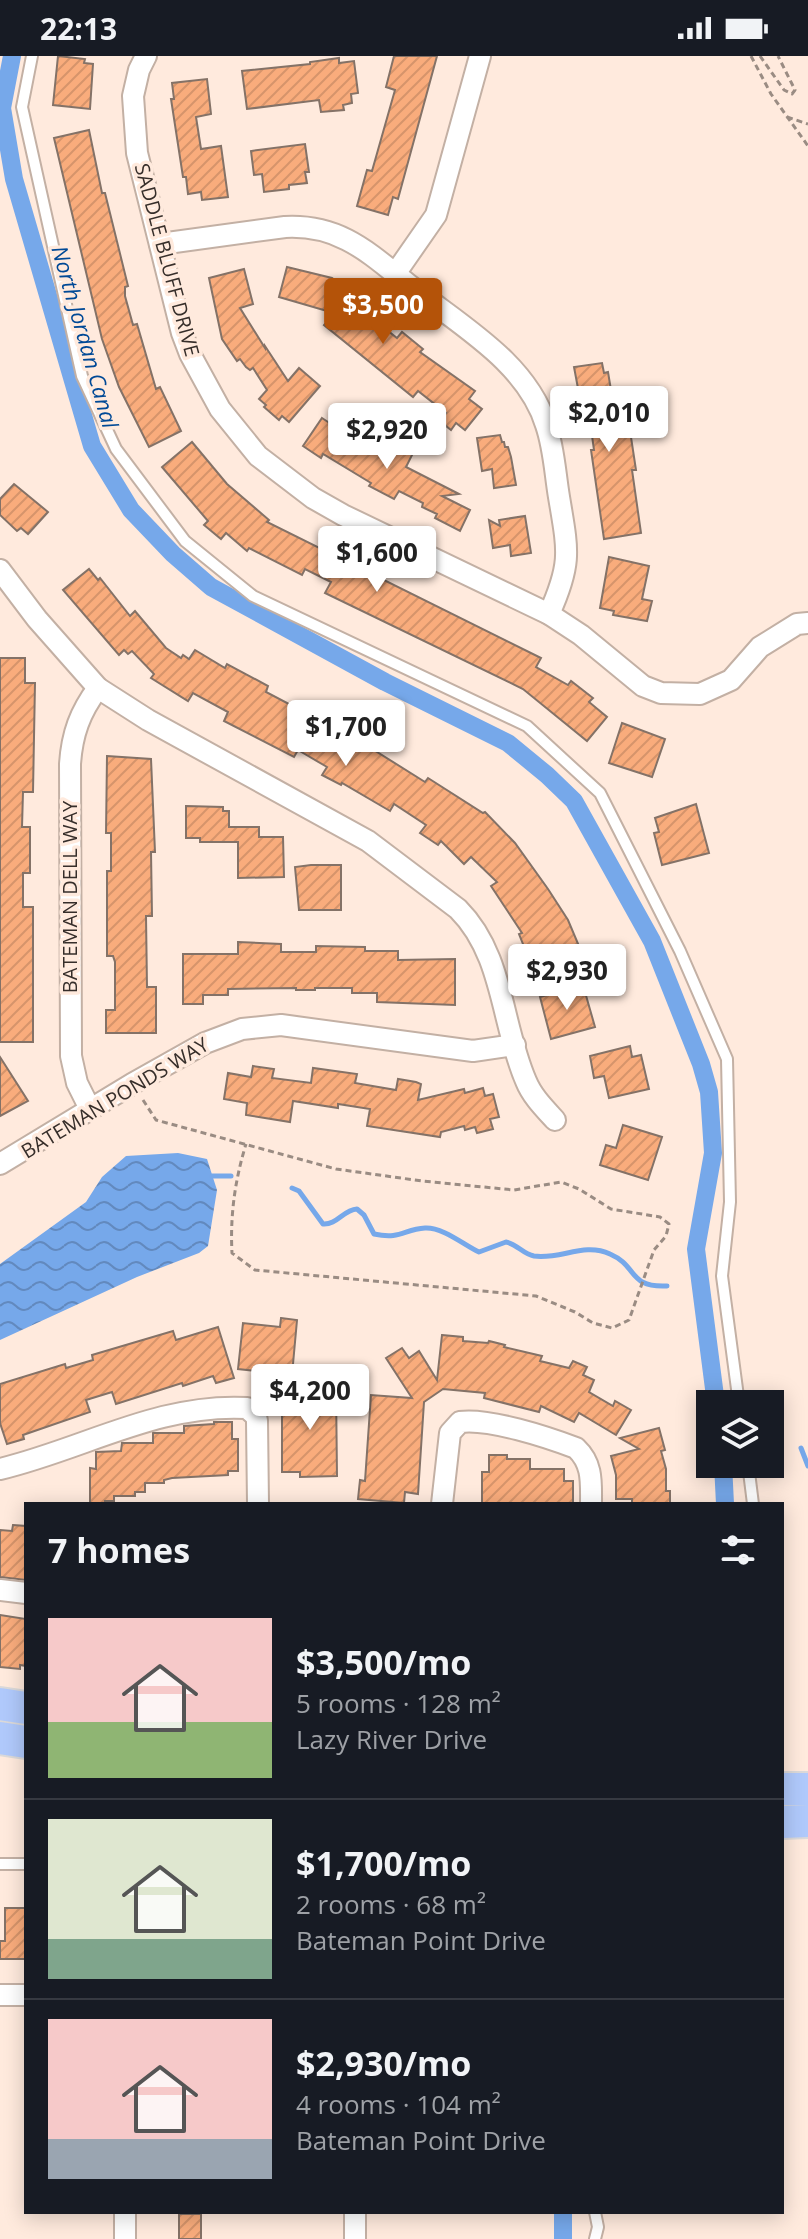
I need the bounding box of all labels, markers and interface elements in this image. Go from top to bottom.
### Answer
text: 22:13 [40,8,117,49]
street label: SADDLE BLUFF DRIVE [129,160,206,359]
water label: North Jordan Canal [46,242,127,432]
pin: $3,500 [318,278,448,346]
text: $3,500 [342,286,424,322]
pin: $2,010 [544,386,674,454]
text: $2,010 [568,394,650,430]
pin: $2,920 [322,403,452,471]
text: $2,920 [346,411,428,447]
pin: $1,600 [312,526,442,594]
text: $1,600 [336,534,418,570]
pin: $1,700 [281,700,411,768]
text: $1,700 [305,708,387,744]
street label: BATEMAN DELL WAY [56,800,83,993]
pin: $2,930 [502,944,632,1012]
text: $2,930 [526,952,608,988]
street label: BATEMAN PONDS WAY [16,1030,214,1164]
pin: $4,200 [245,1364,375,1432]
text: $4,200 [269,1372,351,1408]
map controls [696,1390,784,1478]
button: layers [696,1390,784,1478]
text: 7 homes [48,1527,190,1573]
icon: filters [716,1528,760,1572]
text: $3,500/mo [296,1639,471,1685]
icon: home [112,1650,208,1746]
text: 5 rooms · 128 m² [296,1685,501,1721]
text: Lazy River Drive [296,1721,487,1757]
text: $1,700/mo [296,1840,471,1886]
icon: home [112,1851,208,1947]
text: 2 rooms · 68 m² [296,1886,486,1922]
text: Bateman Point Drive [296,1922,546,1958]
text: $2,930/mo [296,2040,471,2086]
icon: home [112,2051,208,2147]
text: 4 rooms · 104 m² [296,2086,501,2122]
text: Bateman Point Drive [296,2122,546,2158]

